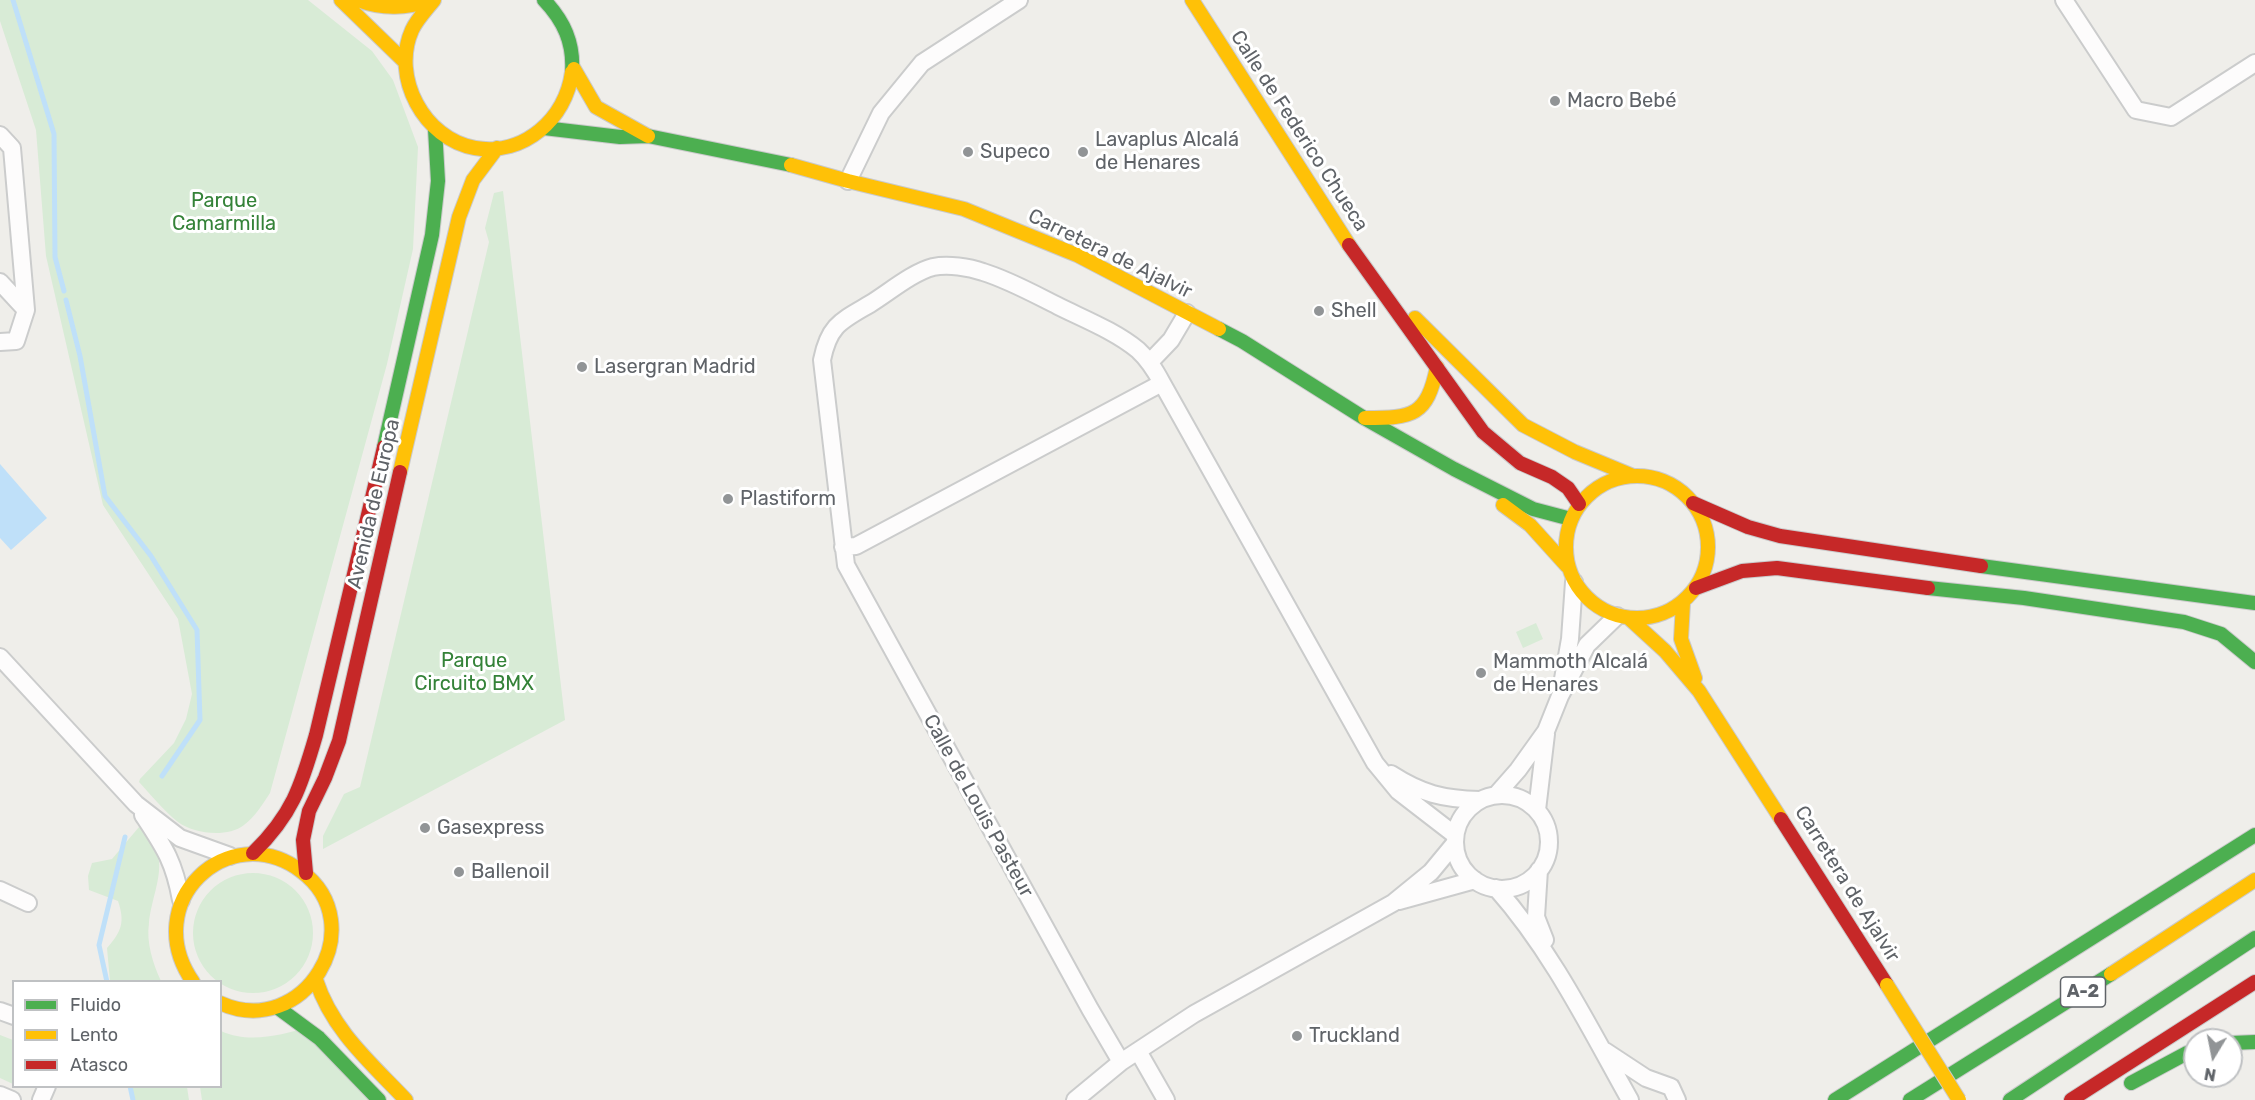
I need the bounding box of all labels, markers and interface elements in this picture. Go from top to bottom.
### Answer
street label: Calle de Federico Chueca [1225,26,1373,236]
place label: Macro Bebé [1567,89,1676,113]
marker: Macro Bebé [1548,94,1562,108]
place label: Lavaplus Alcalá de Henares [1095,128,1239,175]
place label: Supeco [980,140,1050,164]
marker: Supeco [961,145,975,159]
marker: Lavaplus Alcalá de Henares [1076,145,1090,159]
park label: Parque Camarmilla [172,189,276,236]
street label: Carretera de Ajalvir [1024,204,1196,304]
place label: Shell [1331,299,1377,323]
marker: Shell [1312,304,1326,318]
place label: Lasergran Madrid [594,355,756,379]
marker: Lasergran Madrid [575,360,589,374]
street label: Avenida de Europa [343,417,405,591]
place label: Plastiform [740,487,836,511]
marker: Plastiform [721,492,735,506]
park label: Parque Circuito BMX [414,649,534,696]
place label: Mammoth Alcalá de Henares [1493,650,1648,697]
marker: Mammoth Alcalá de Henares [1474,666,1488,680]
street label: Calle de Louis Pasteur [918,710,1038,902]
street label: Carretera de Ajalvir [1789,802,1905,966]
place label: Gasexpress [437,816,545,840]
marker: Gasexpress [418,821,432,835]
place label: Ballenoil [471,860,550,884]
marker: Ballenoil [452,865,466,879]
road number: A-2 [2060,977,2106,1007]
legend [12,980,222,1088]
text: Fluido [70,994,121,1016]
text: Lento [70,1024,118,1046]
place label: Truckland [1309,1024,1400,1048]
north arrow [2183,1028,2243,1088]
marker: Truckland [1290,1029,1304,1043]
text: Atasco [70,1054,128,1076]
text: N [2203,1064,2217,1085]

